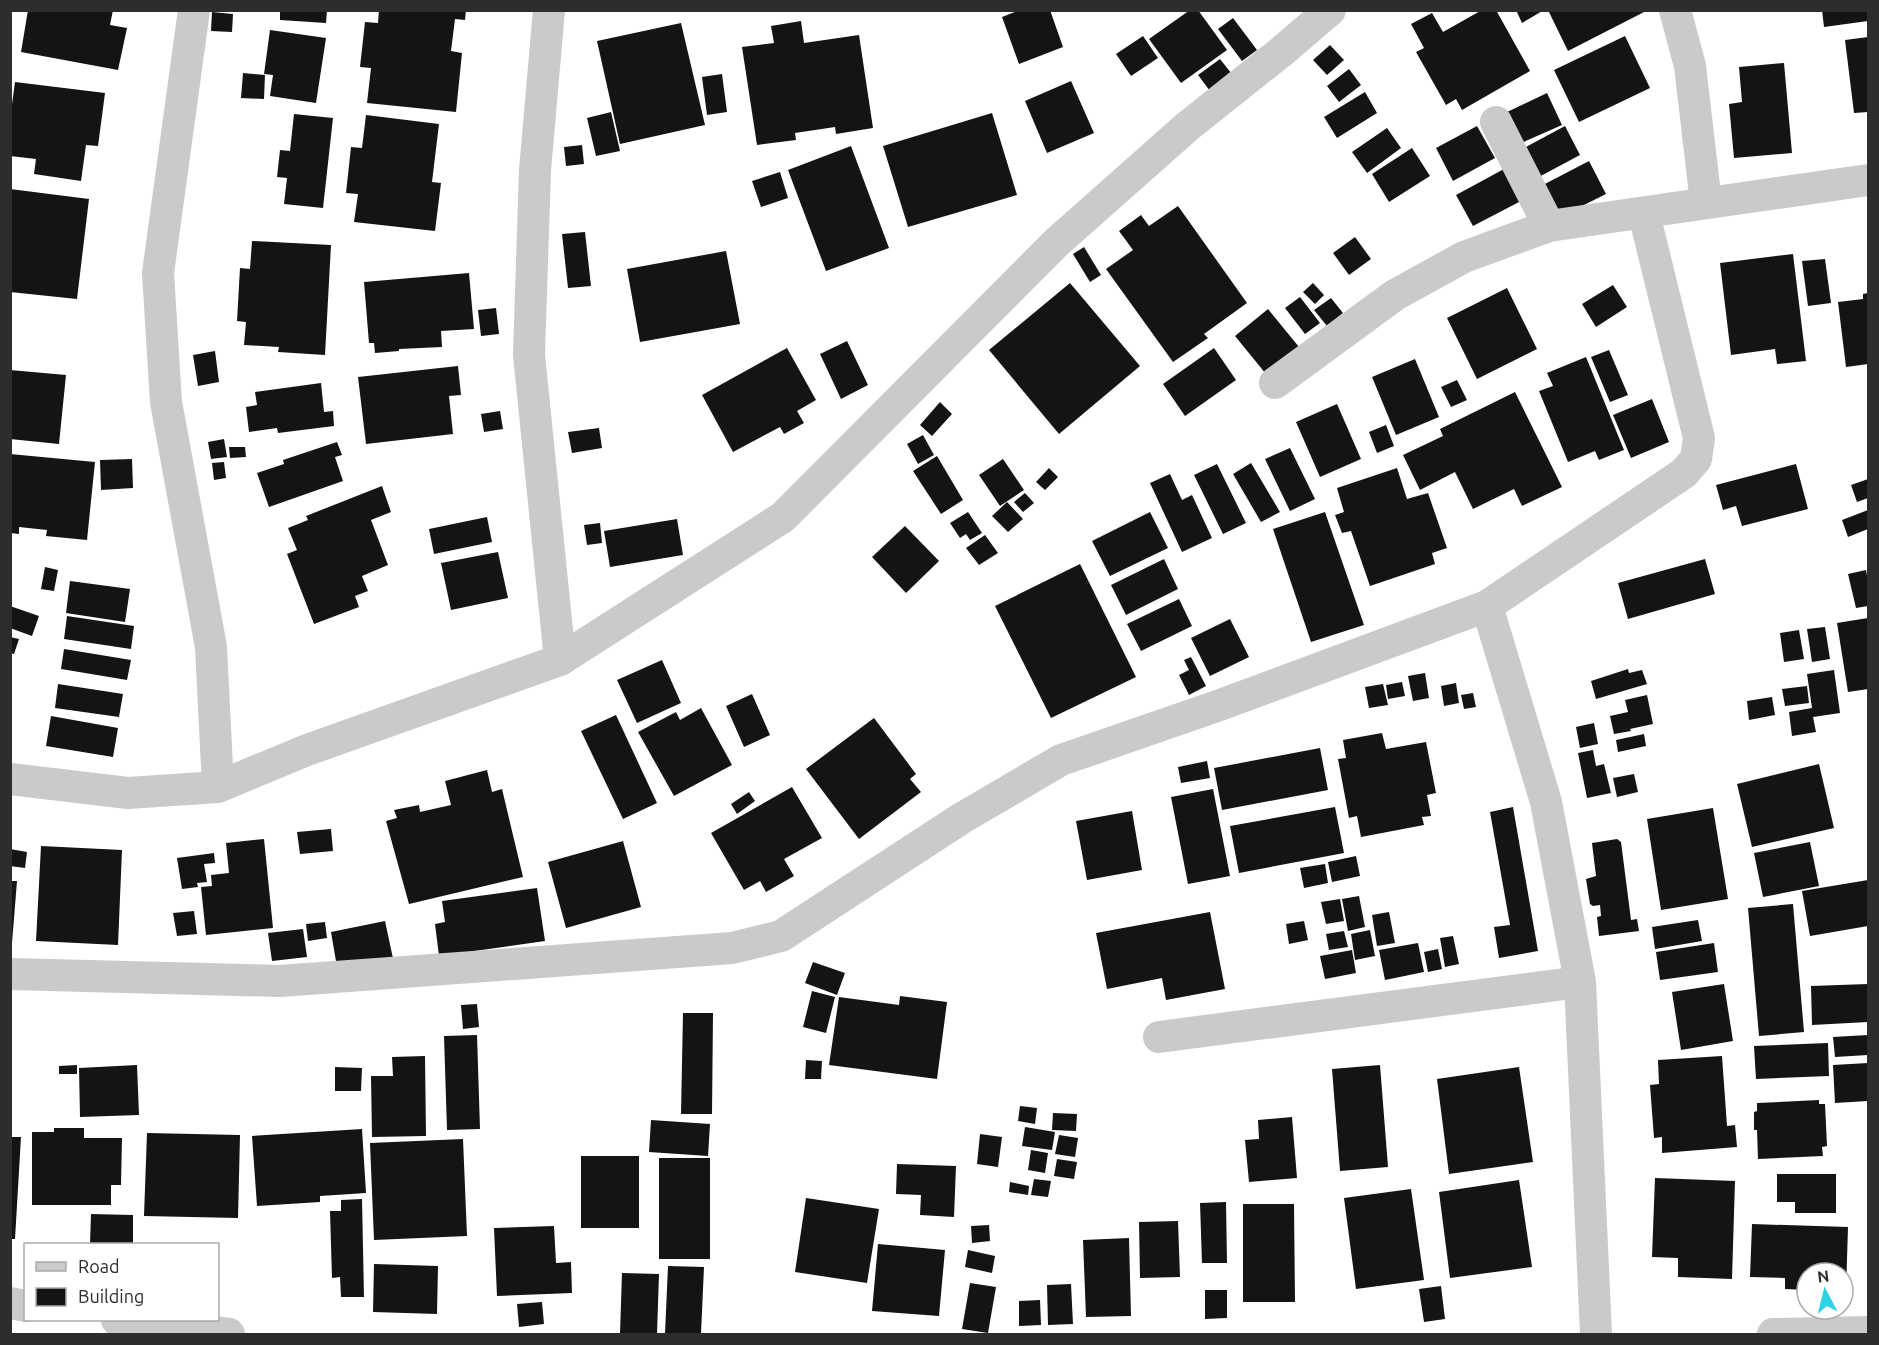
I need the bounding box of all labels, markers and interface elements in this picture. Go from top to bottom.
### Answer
legend [24,1243,219,1321]
text: Road [78,1256,120,1276]
north arrow [1795,1261,1855,1321]
text: N [1816,1266,1830,1286]
text: Building [78,1286,144,1306]

